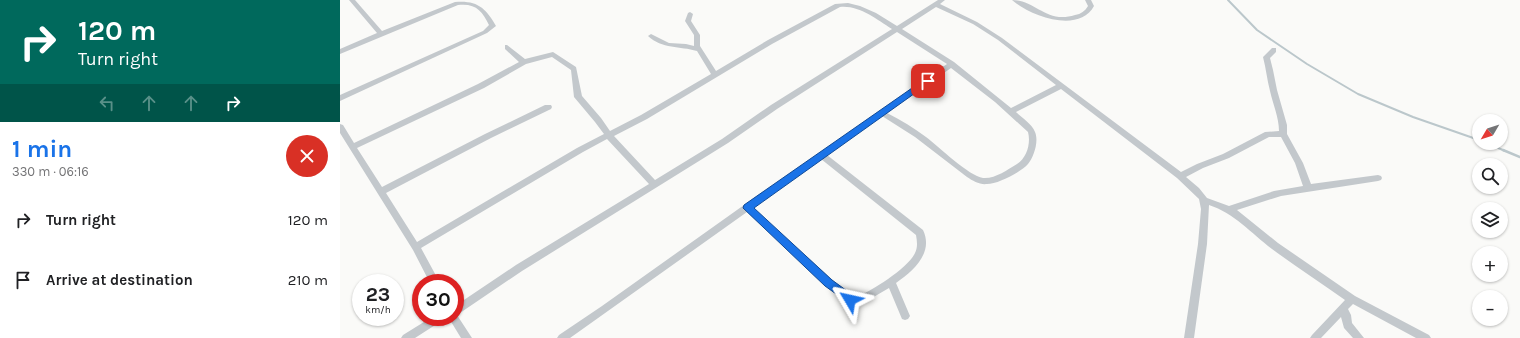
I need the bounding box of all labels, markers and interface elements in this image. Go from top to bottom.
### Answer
text: 120 m [78,14,156,47]
icon: right [12,16,64,68]
text: Turn right [78,48,158,70]
pin [911,64,945,98]
icon: arrive [917,70,939,92]
icon: left [96,92,118,114]
icon: ahead [138,92,160,114]
icon: ahead [180,92,202,114]
icon: right [222,92,244,114]
north arrow [1472,114,1508,150]
map controls [1472,114,1508,326]
text: 1 min [12,135,72,163]
button: close [286,135,328,177]
button: search [1472,158,1508,194]
text: 330 m · 06:16 [12,164,89,179]
button: layers [1472,202,1508,238]
icon: right [12,209,34,231]
text: Turn right [46,211,116,229]
text: 120 m [288,211,328,229]
button: + [1472,246,1508,282]
icon: arrive [12,269,34,291]
text: Arrive at destination [46,271,193,289]
text: 210 m [288,271,328,289]
speed limit sign: 30 [412,274,464,326]
position arrow [829,279,871,321]
text: 23 [366,283,390,306]
button: − [1472,290,1508,326]
text: km/h [365,304,391,316]

